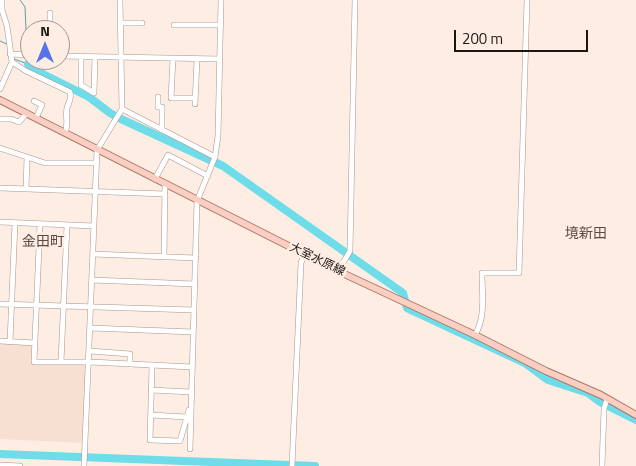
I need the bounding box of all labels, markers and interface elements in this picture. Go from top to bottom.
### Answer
north arrow [20,20,70,70]
text: N [40,20,50,41]
scale bar [456,20,590,52]
text: 200 m [462,27,503,50]
district label: 境新田 [565,227,607,243]
district label: 金田町 [22,235,64,251]
street label: 大室水原線 [287,240,347,280]

